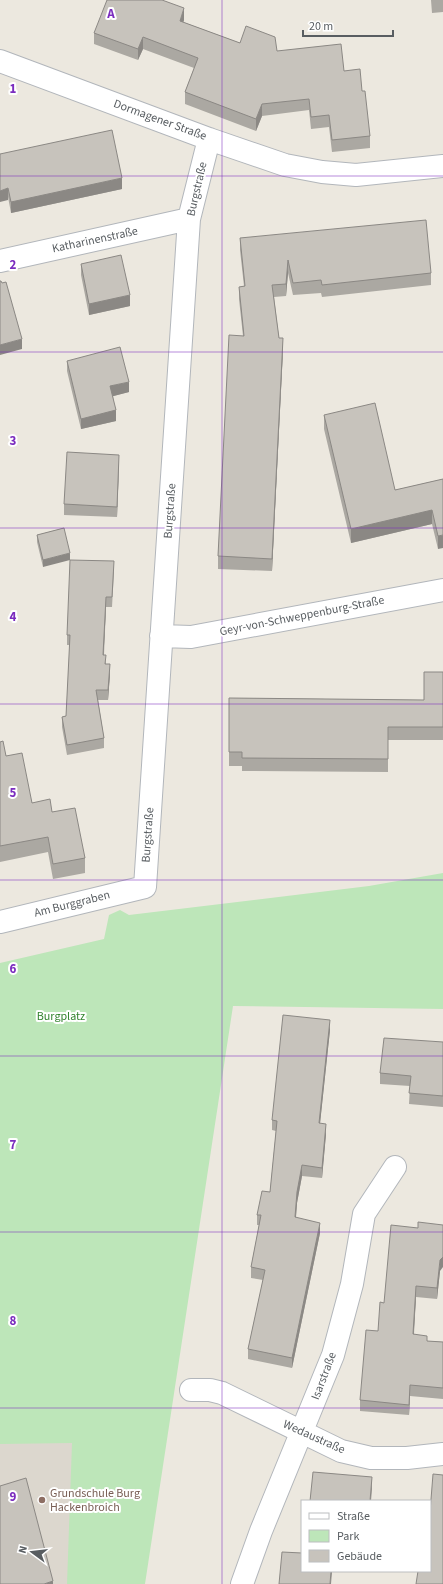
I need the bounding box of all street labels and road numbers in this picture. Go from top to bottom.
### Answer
street label: Dormagener Straße [111,95,209,145]
street label: Burgstraße [182,160,212,218]
street label: Katharinenstraße [51,223,140,257]
street label: Burgstraße [160,483,180,539]
street label: Geyr-von-Schweppenburg-Straße [218,592,386,640]
street label: Burgstraße [138,807,158,863]
street label: Am Burggraben [32,886,112,922]
street label: Isarstraße [307,1350,341,1402]
street label: Wedaustraße [280,1416,348,1458]

